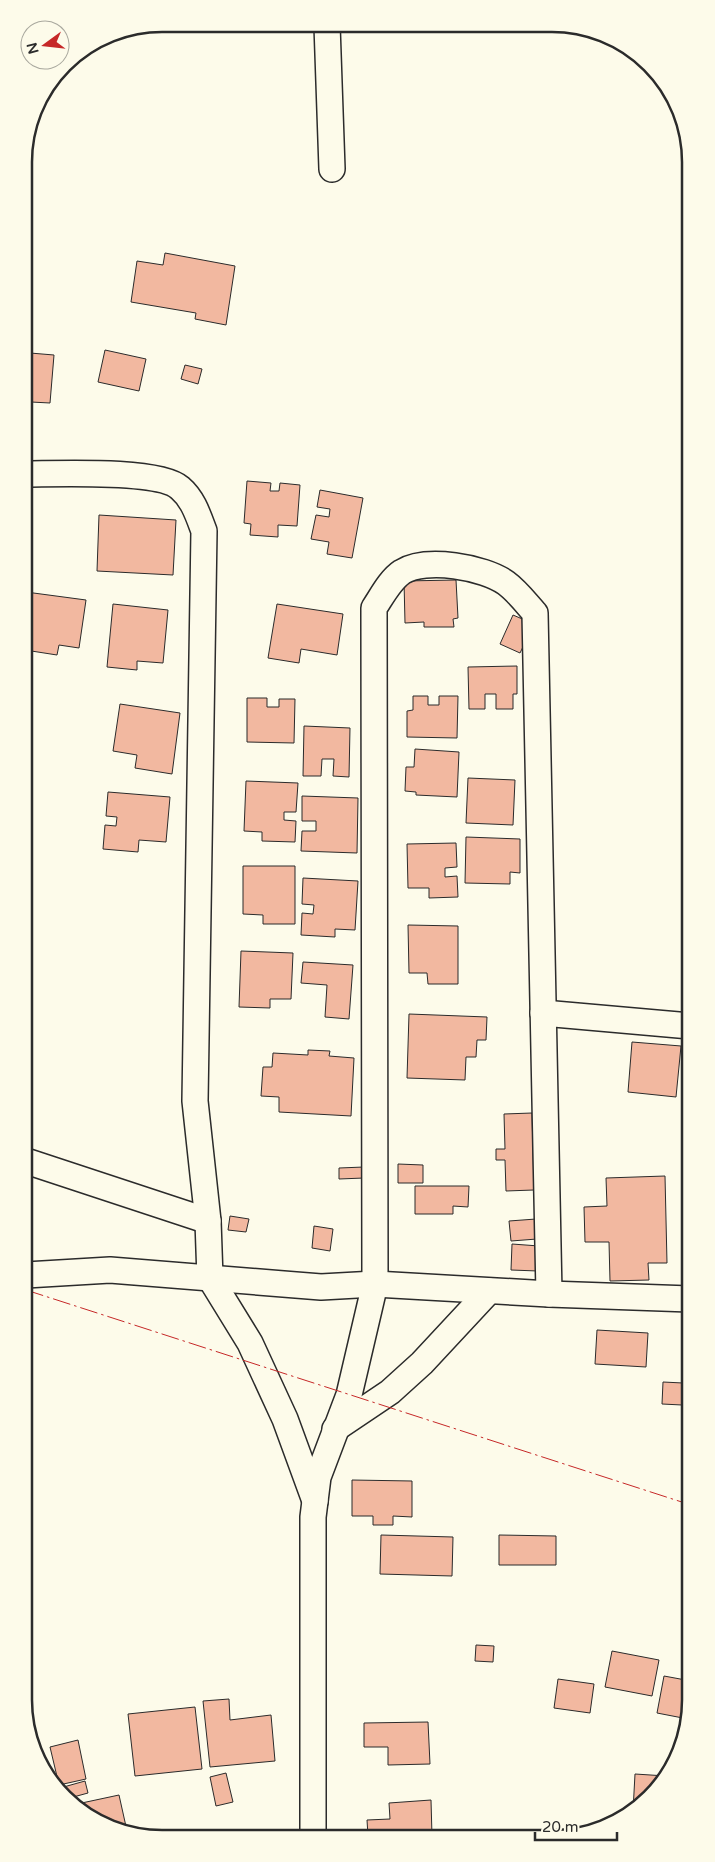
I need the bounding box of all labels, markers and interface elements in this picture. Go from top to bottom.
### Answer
north arrow [20,20,70,70]
text: N [23,41,43,56]
scale bar [535,1810,618,1842]
text: 20 m [542,1818,579,1836]

